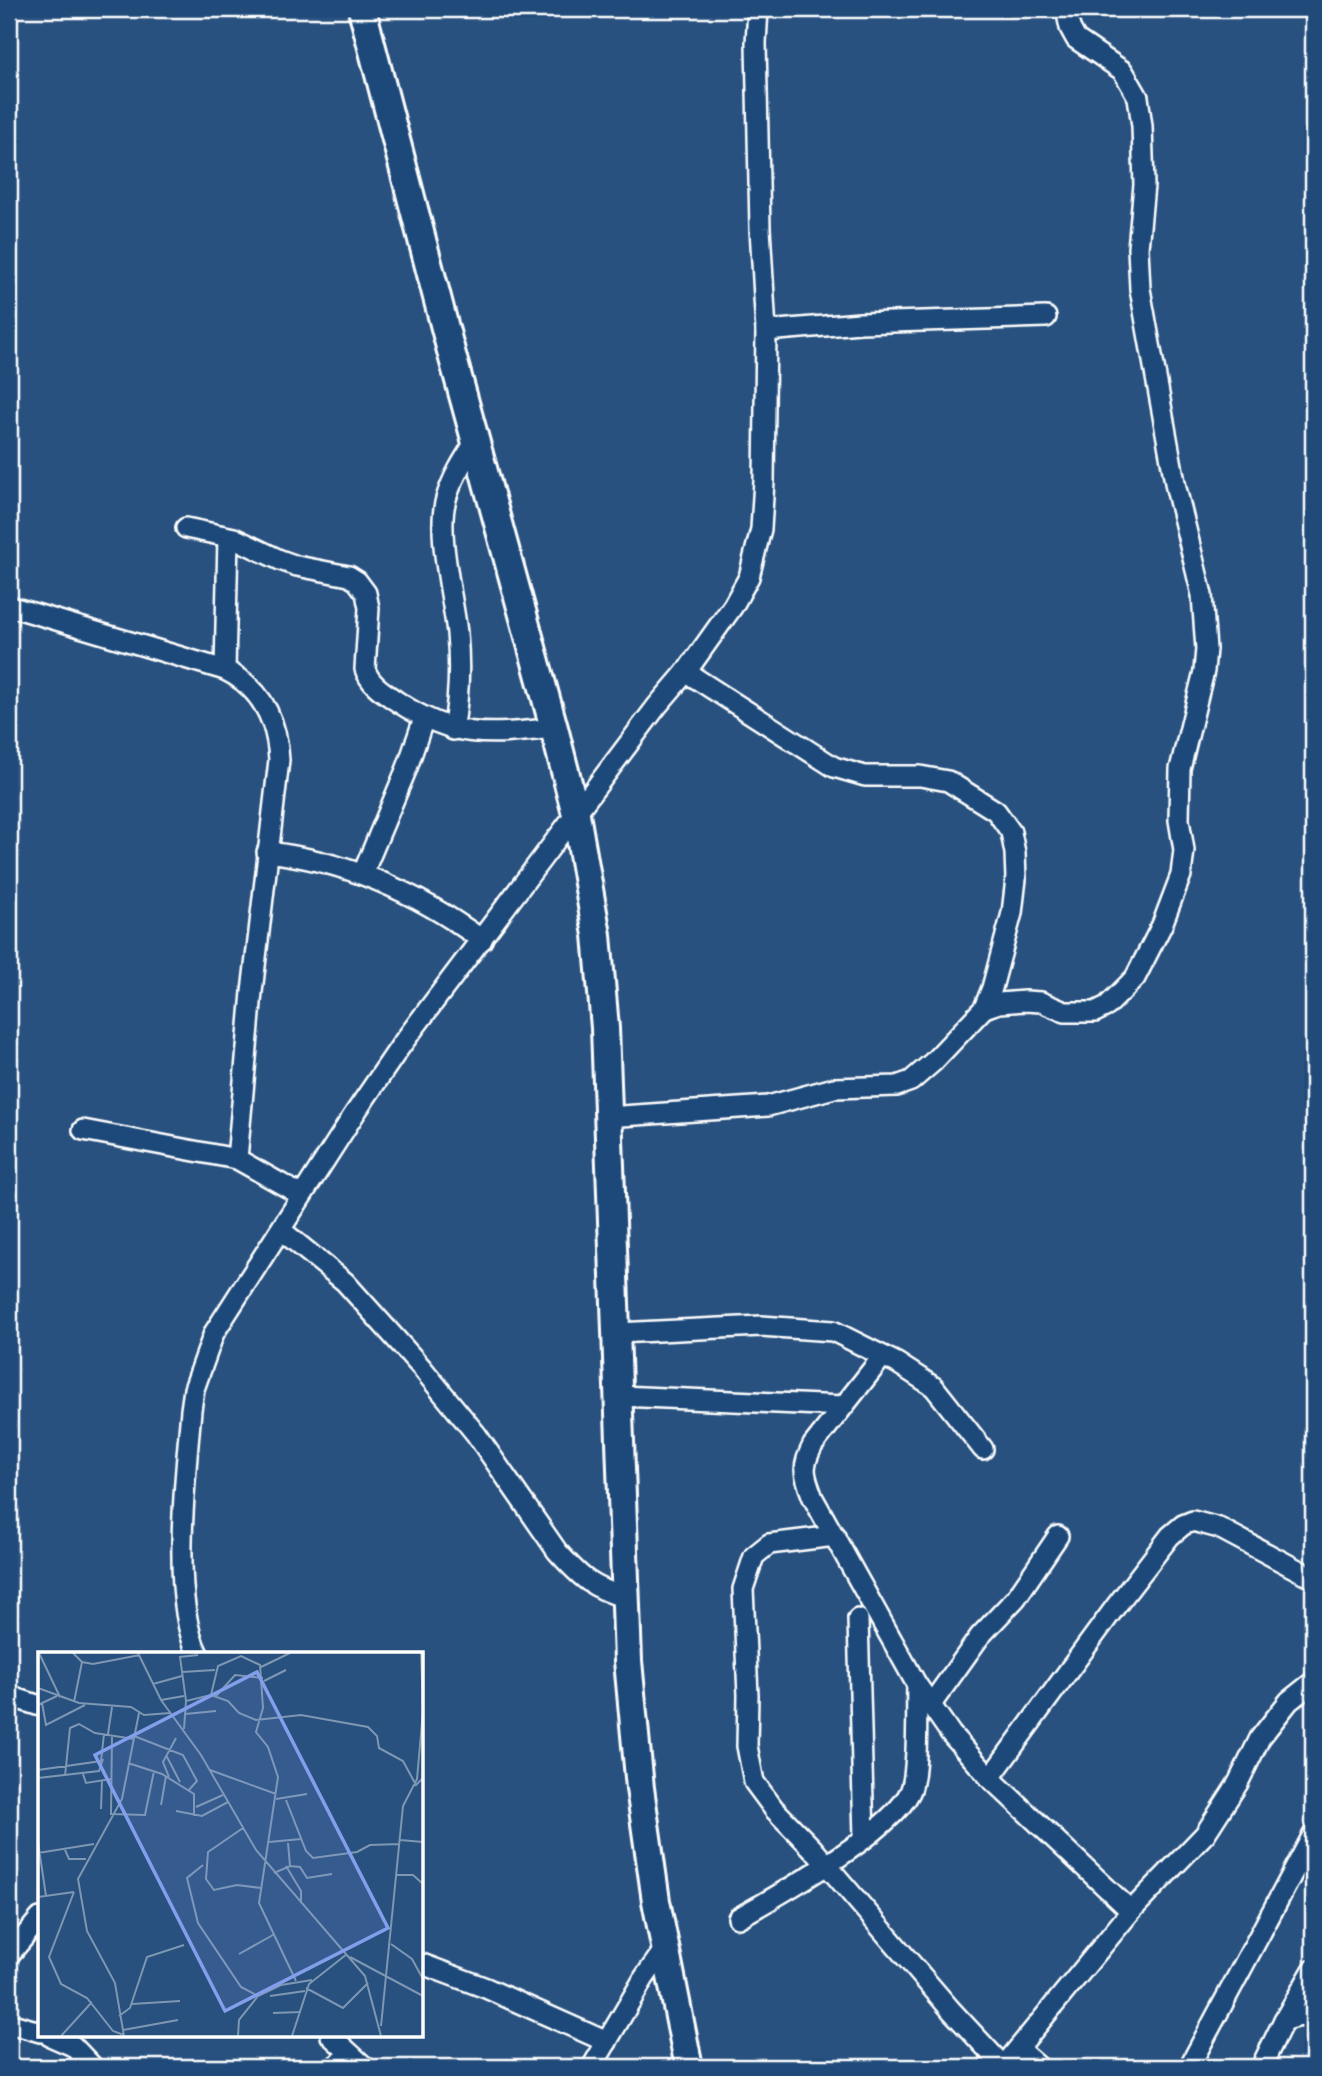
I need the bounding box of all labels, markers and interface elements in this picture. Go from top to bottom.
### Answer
inset map [38,1652,424,2038]

